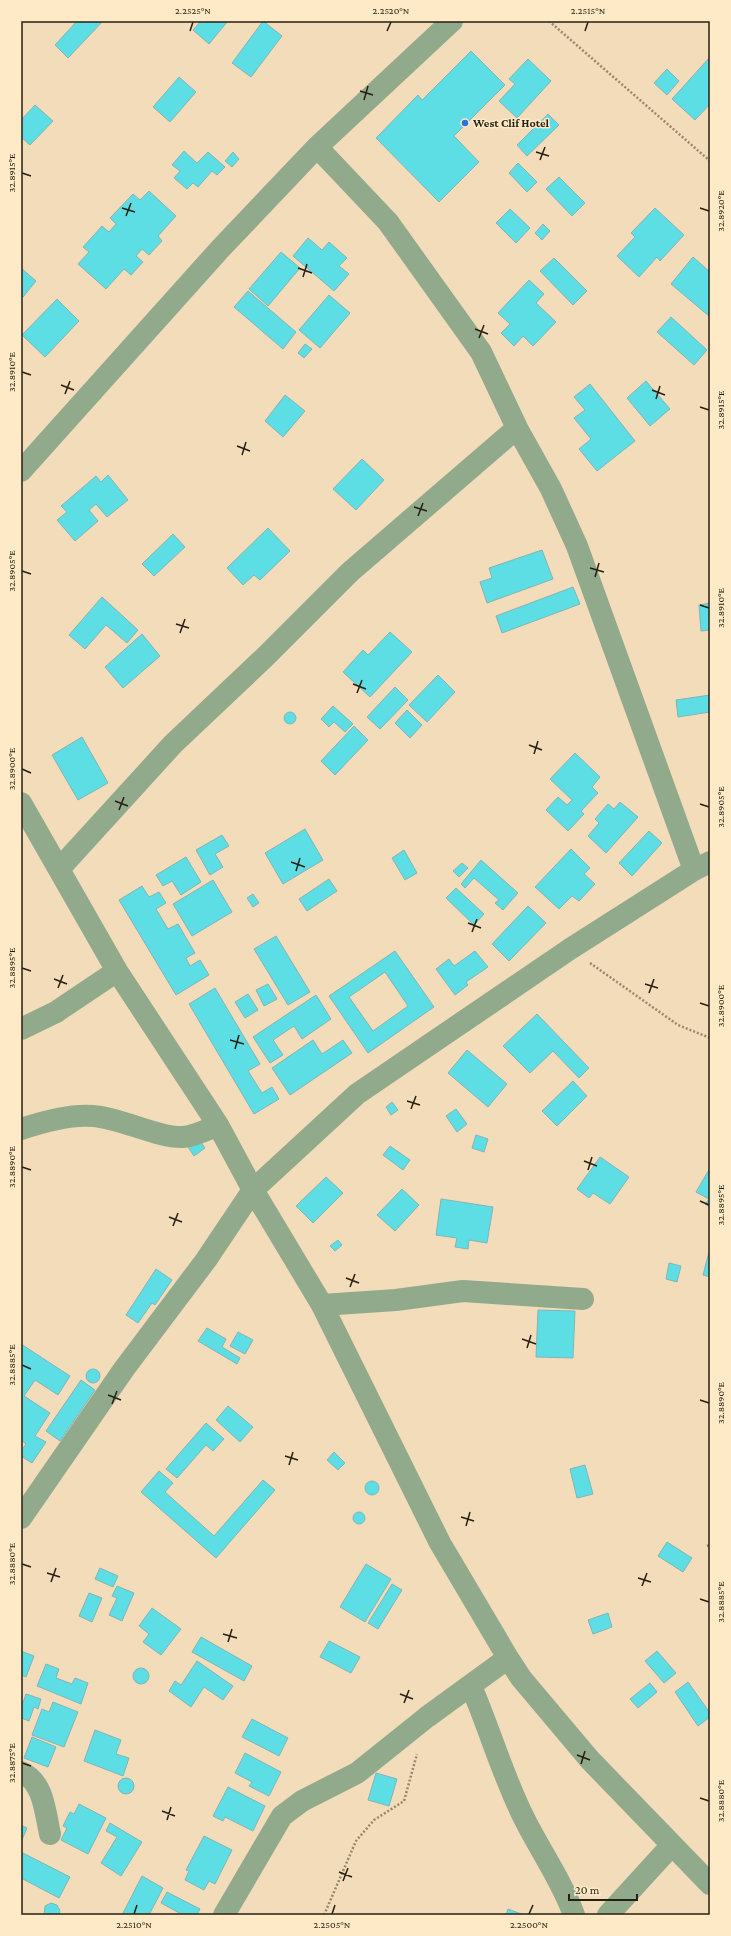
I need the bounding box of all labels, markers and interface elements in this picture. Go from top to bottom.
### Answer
text: 2.2525°N [175,5,211,16]
text: 2.2520°N [373,5,410,16]
text: 2.2515°N [571,5,606,16]
place label: West Clif Hotel [472,116,550,130]
marker: West Clif Hotel [460,118,470,128]
text: 32.8915°E [6,153,17,192]
text: 32.8920°E [715,190,726,232]
text: 32.8910°E [6,351,17,392]
text: 32.8915°E [715,390,726,429]
text: 32.8905°E [6,550,17,592]
text: 32.8910°E [715,587,726,628]
text: 32.8900°E [6,747,17,790]
text: 32.8905°E [715,786,726,828]
text: 32.8895°E [6,947,17,988]
text: 32.8900°E [715,984,726,1027]
text: 32.8890°E [6,1145,17,1188]
text: 32.8895°E [715,1184,726,1225]
text: 32.8885°E [6,1344,17,1386]
text: 32.8890°E [715,1381,726,1424]
text: 32.8880°E [6,1542,17,1585]
text: 32.8885°E [715,1581,726,1623]
text: 32.8875°E [6,1742,17,1783]
text: 32.8880°E [715,1779,726,1822]
scale bar [569,1876,637,1902]
text: 20 m [575,1883,600,1897]
text: 2.2510°N [116,1919,152,1930]
text: 2.2505°N [314,1919,351,1930]
text: 2.2500°N [510,1919,548,1930]

